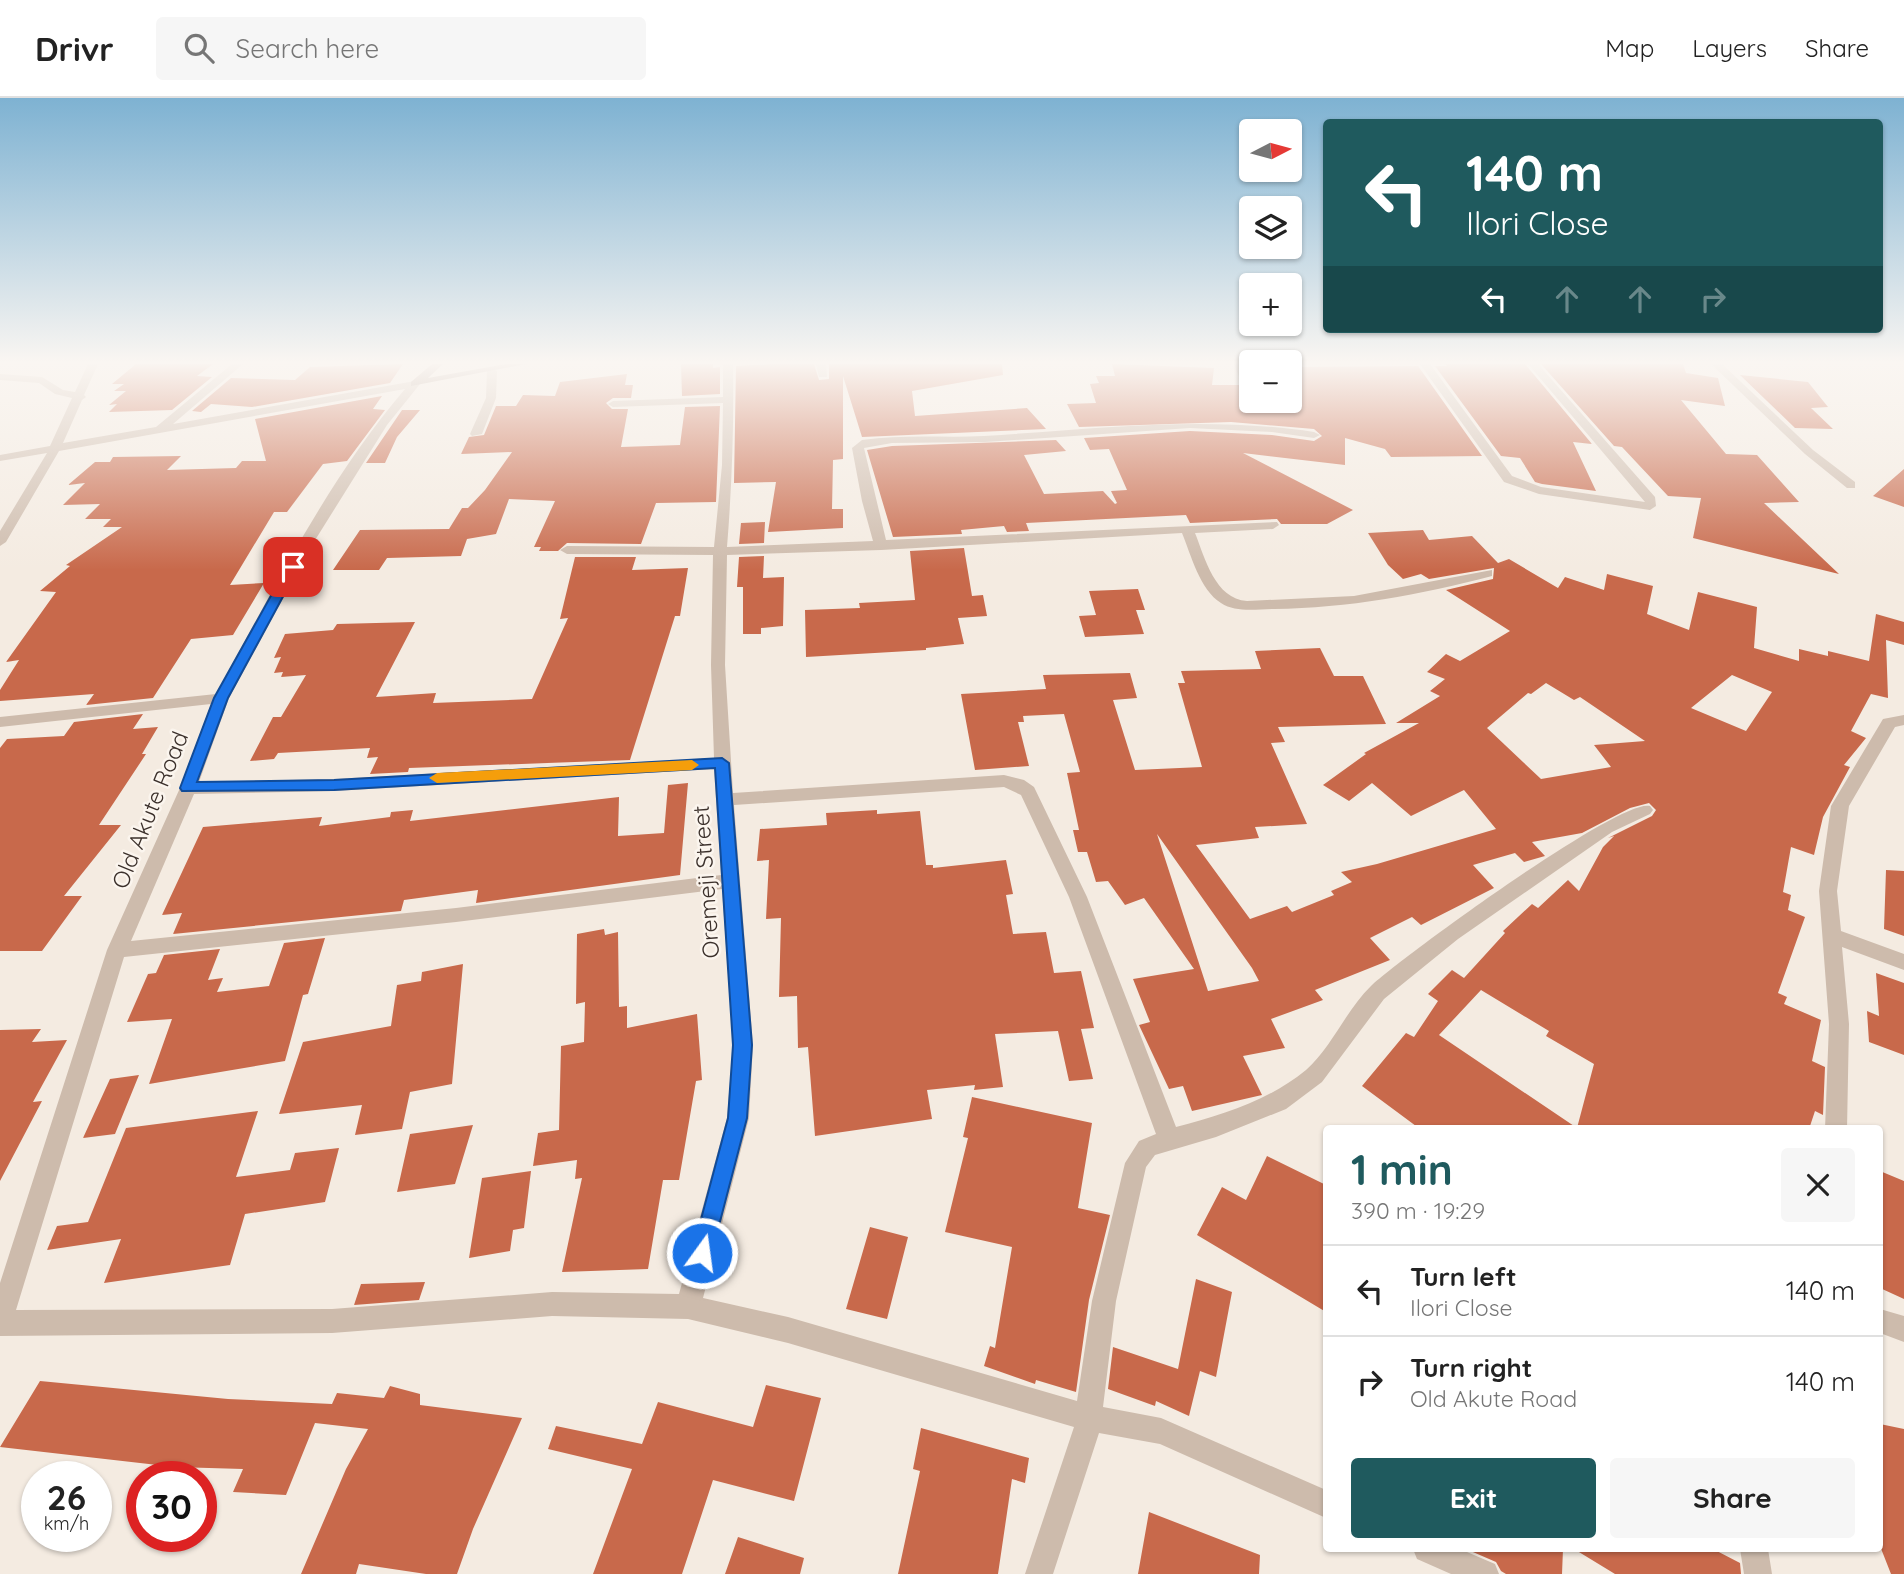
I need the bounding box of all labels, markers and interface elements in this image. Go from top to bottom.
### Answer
search box [156,17,646,80]
text: Drivr [35,28,114,69]
icon: search [180,29,218,67]
text: Search here [236,32,379,65]
text: Map [1605,33,1654,63]
text: Layers [1692,33,1767,63]
text: Share [1805,33,1869,63]
north arrow [1239,119,1302,182]
map controls [1239,119,1302,413]
text: 140 m [1466,142,1603,203]
icon: left [1351,147,1442,238]
button: layers [1239,196,1302,259]
text: Ilori Close [1466,203,1609,243]
button: + [1239,273,1302,336]
icon: left [1475,280,1513,318]
icon: ahead [1548,280,1586,318]
icon: ahead [1621,280,1659,318]
icon: right [1694,280,1732,318]
button: − [1239,350,1302,413]
pin [263,537,323,597]
icon: arrive [274,548,312,586]
street label: Old Akute Road [105,727,194,893]
street label: Oremeji Street [686,804,725,959]
text: 1 min [1351,1143,1453,1196]
button: close [1781,1148,1855,1222]
text: 390 m · 19:29 [1351,1196,1485,1225]
position arrow [665,1216,739,1290]
text: Turn left [1410,1260,1517,1293]
icon: left [1351,1272,1389,1310]
text: 140 m [1786,1274,1855,1307]
text: Ilori Close [1410,1293,1513,1322]
text: Turn right [1410,1351,1532,1384]
icon: right [1351,1363,1389,1401]
text: 140 m [1786,1365,1855,1398]
text: Old Akute Road [1410,1384,1577,1413]
button: Exit [1351,1458,1596,1538]
button: Share [1610,1458,1855,1538]
speed limit sign: 30 [126,1461,217,1552]
text: 26 [47,1475,86,1519]
text: km/h [44,1512,89,1535]

